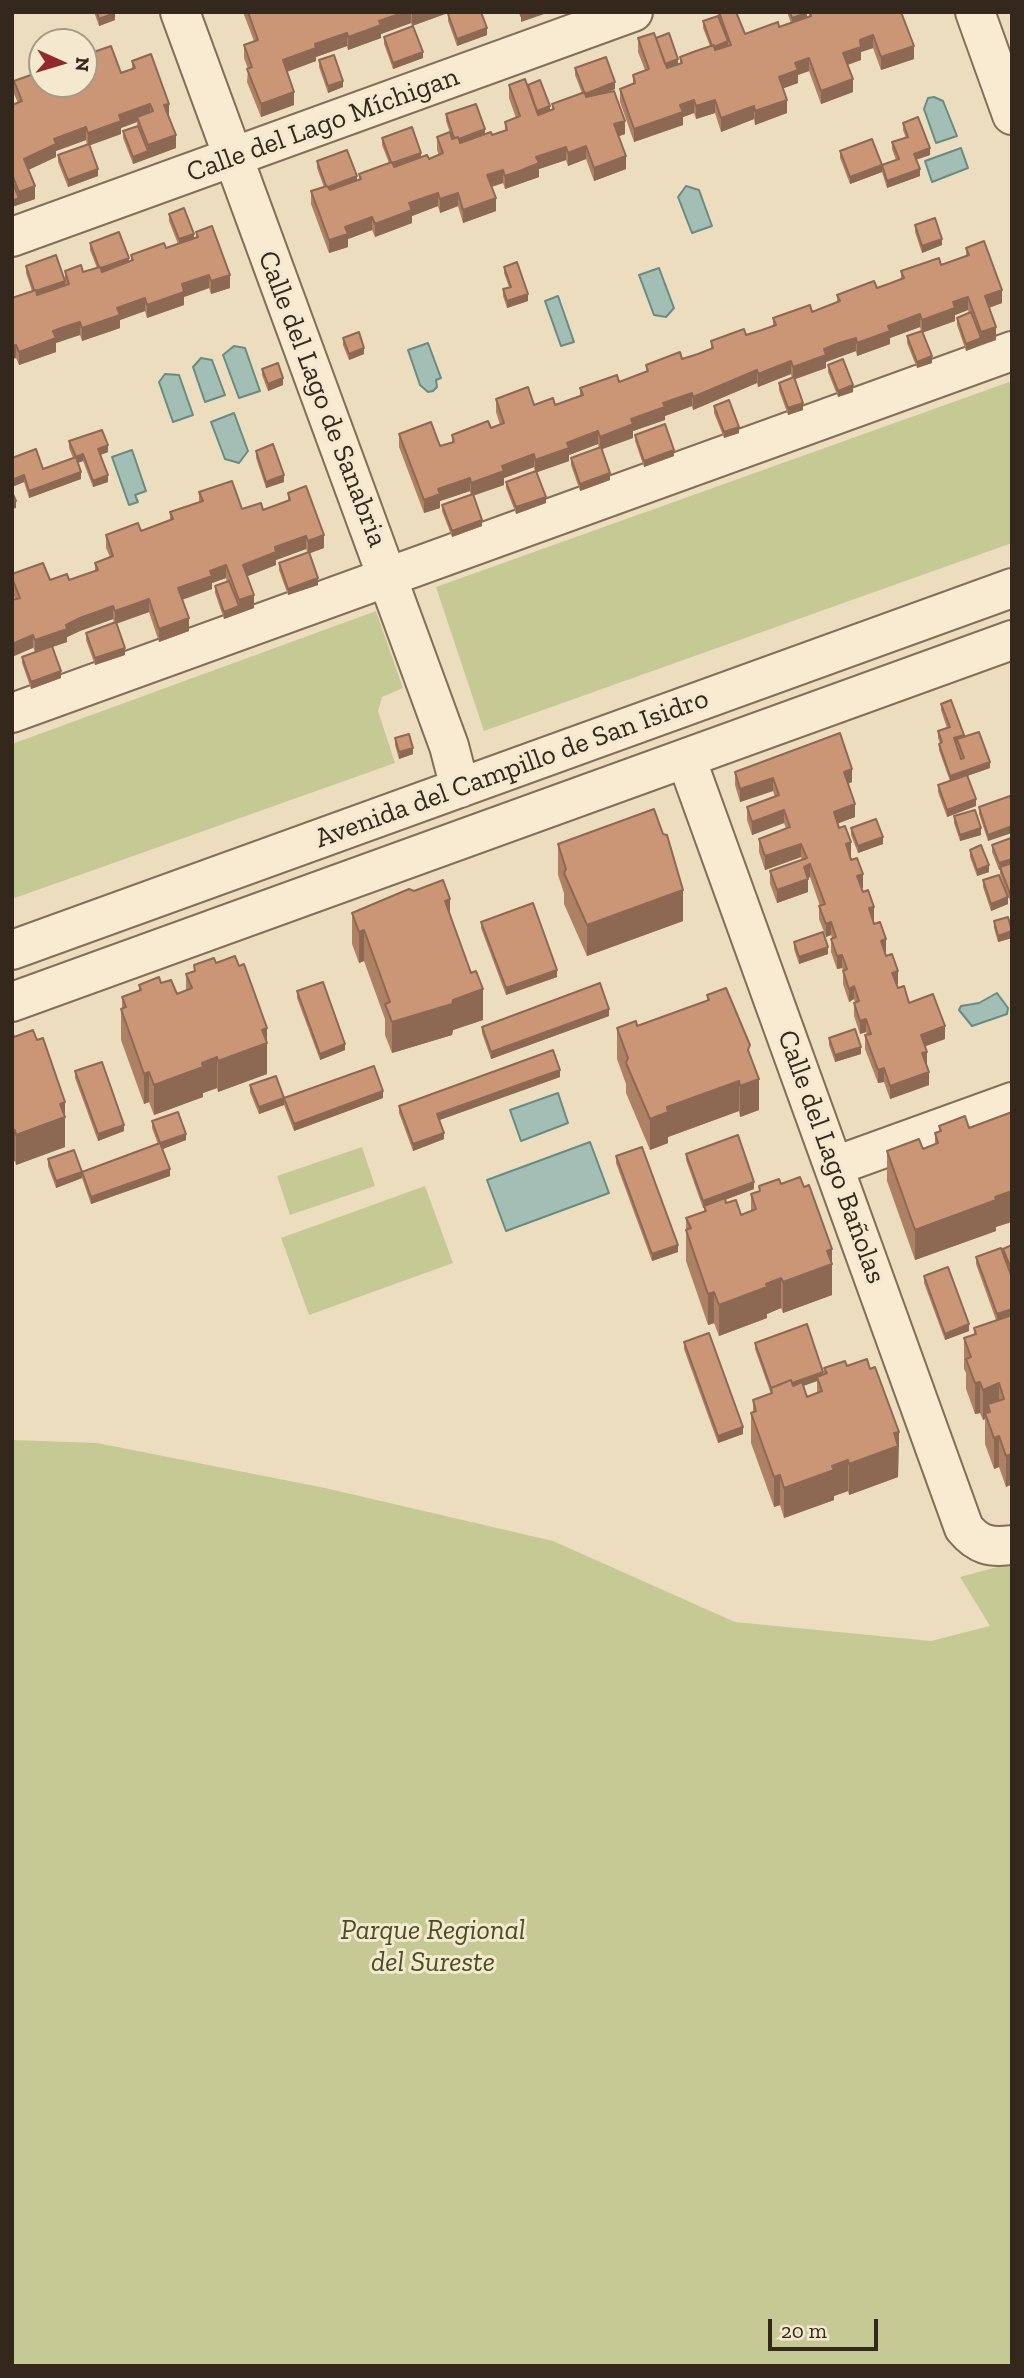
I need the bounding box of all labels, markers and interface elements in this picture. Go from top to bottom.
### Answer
north arrow [28,28,98,98]
text: N [70,56,94,72]
street label: Calle del Lago Míchigan [182,60,464,190]
street label: Calle del Lago de Sanabria [250,246,394,552]
street label: Avenida del Campillo de San Isidro [311,682,713,856]
street label: Calle del Lago Bañolas [770,1026,892,1288]
park label: Parque Regional del Sureste [340,1914,526,1980]
scale bar [772,2304,882,2348]
text: 20 m [781,2318,827,2343]

